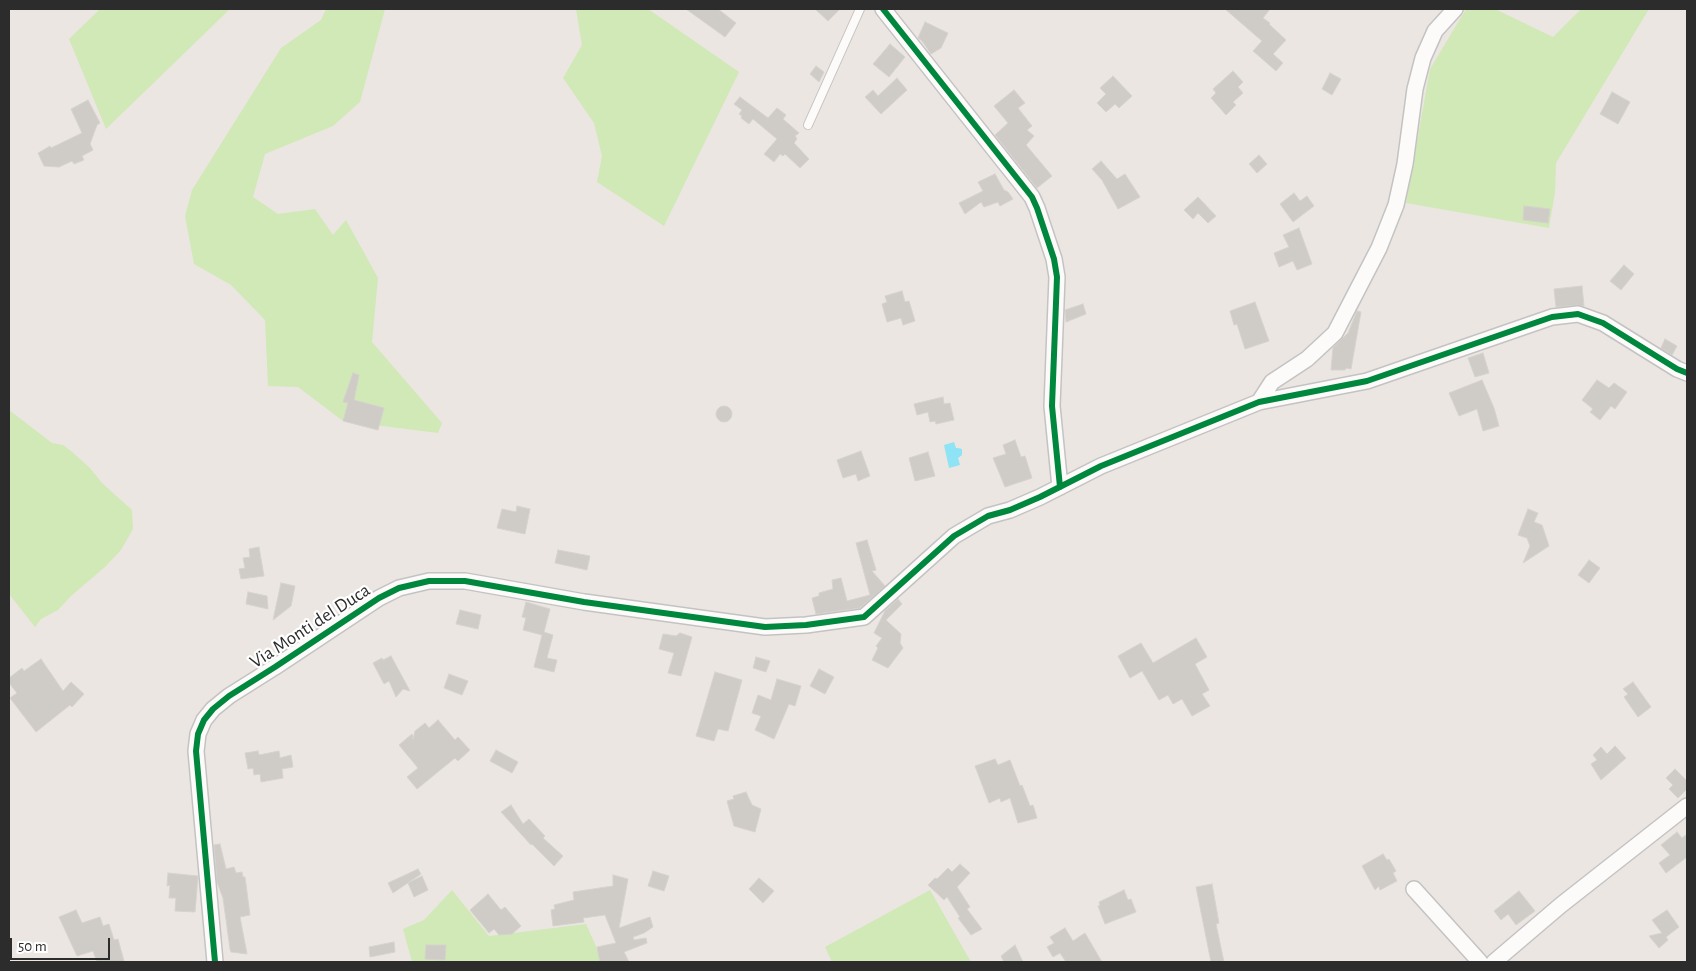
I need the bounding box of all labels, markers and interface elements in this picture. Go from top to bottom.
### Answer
street label: Via Monti del Duca [246,579,374,673]
scale bar [12,928,112,960]
text: 50 m [18,939,47,954]

